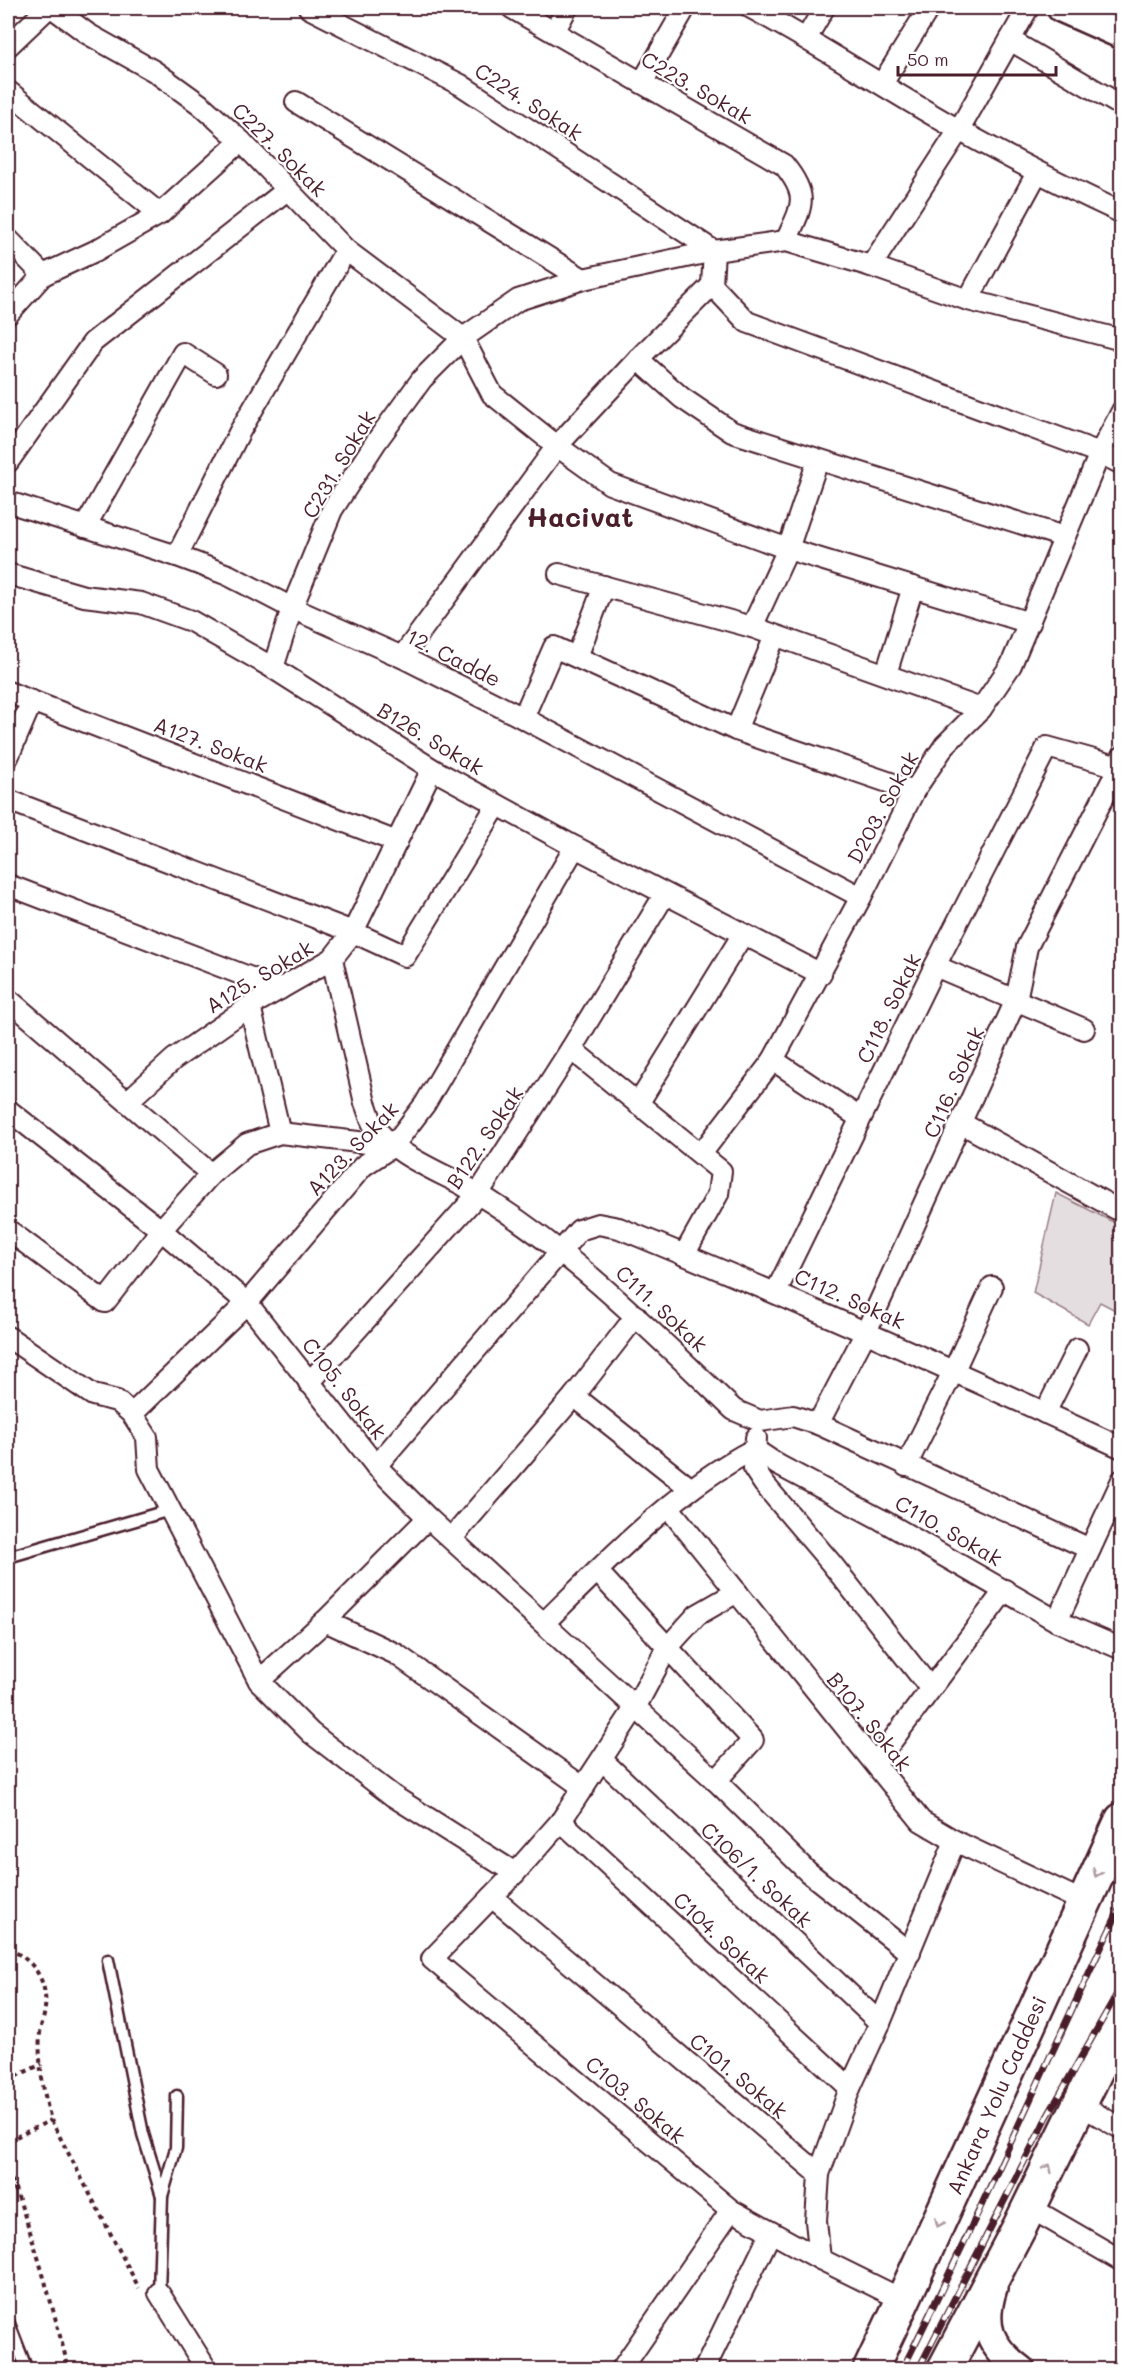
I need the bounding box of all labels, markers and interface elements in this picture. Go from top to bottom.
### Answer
scale bar [898,39,1056,77]
street label: C223. Sokak [637,44,757,130]
text: 50 m [907,47,949,71]
street label: C224. Sokak [470,56,588,146]
street label: C227. Sokak [227,96,333,202]
street label: C231. Sokak [295,405,381,523]
district label: Hacivat [527,499,633,534]
street label: 12. Cadde [403,622,505,692]
street label: B126. Sokak [373,696,489,780]
street label: A127. Sokak [150,710,272,778]
street label: D203. Sokak [840,746,924,868]
street label: A125. Sokak [200,933,318,1019]
street label: C118. Sokak [850,949,926,1067]
street label: C116. Sokak [916,1022,990,1142]
street label: B122. Sokak [440,1080,528,1194]
street label: A123. Sokak [300,1095,404,1201]
street label: C111. Sokak [610,1259,714,1357]
street label: C112. Sokak [791,1262,909,1334]
street label: C105. Sokak [297,1332,393,1444]
street label: C110. Sokak [891,1488,1007,1572]
street label: B107. Sokak [822,1666,918,1776]
street label: C106/1. Sokak [695,1815,819,1933]
one-way arrow [1093,1867,1105,1878]
street label: C104. Sokak [668,1885,776,1989]
street label: Ankara Yolu Caddesi [940,1991,1052,2199]
street label: C101. Sokak [685,2026,793,2124]
street label: C103. Sokak [580,2049,692,2149]
one-way arrow [1041,2164,1053,2175]
one-way arrow [934,2216,946,2227]

